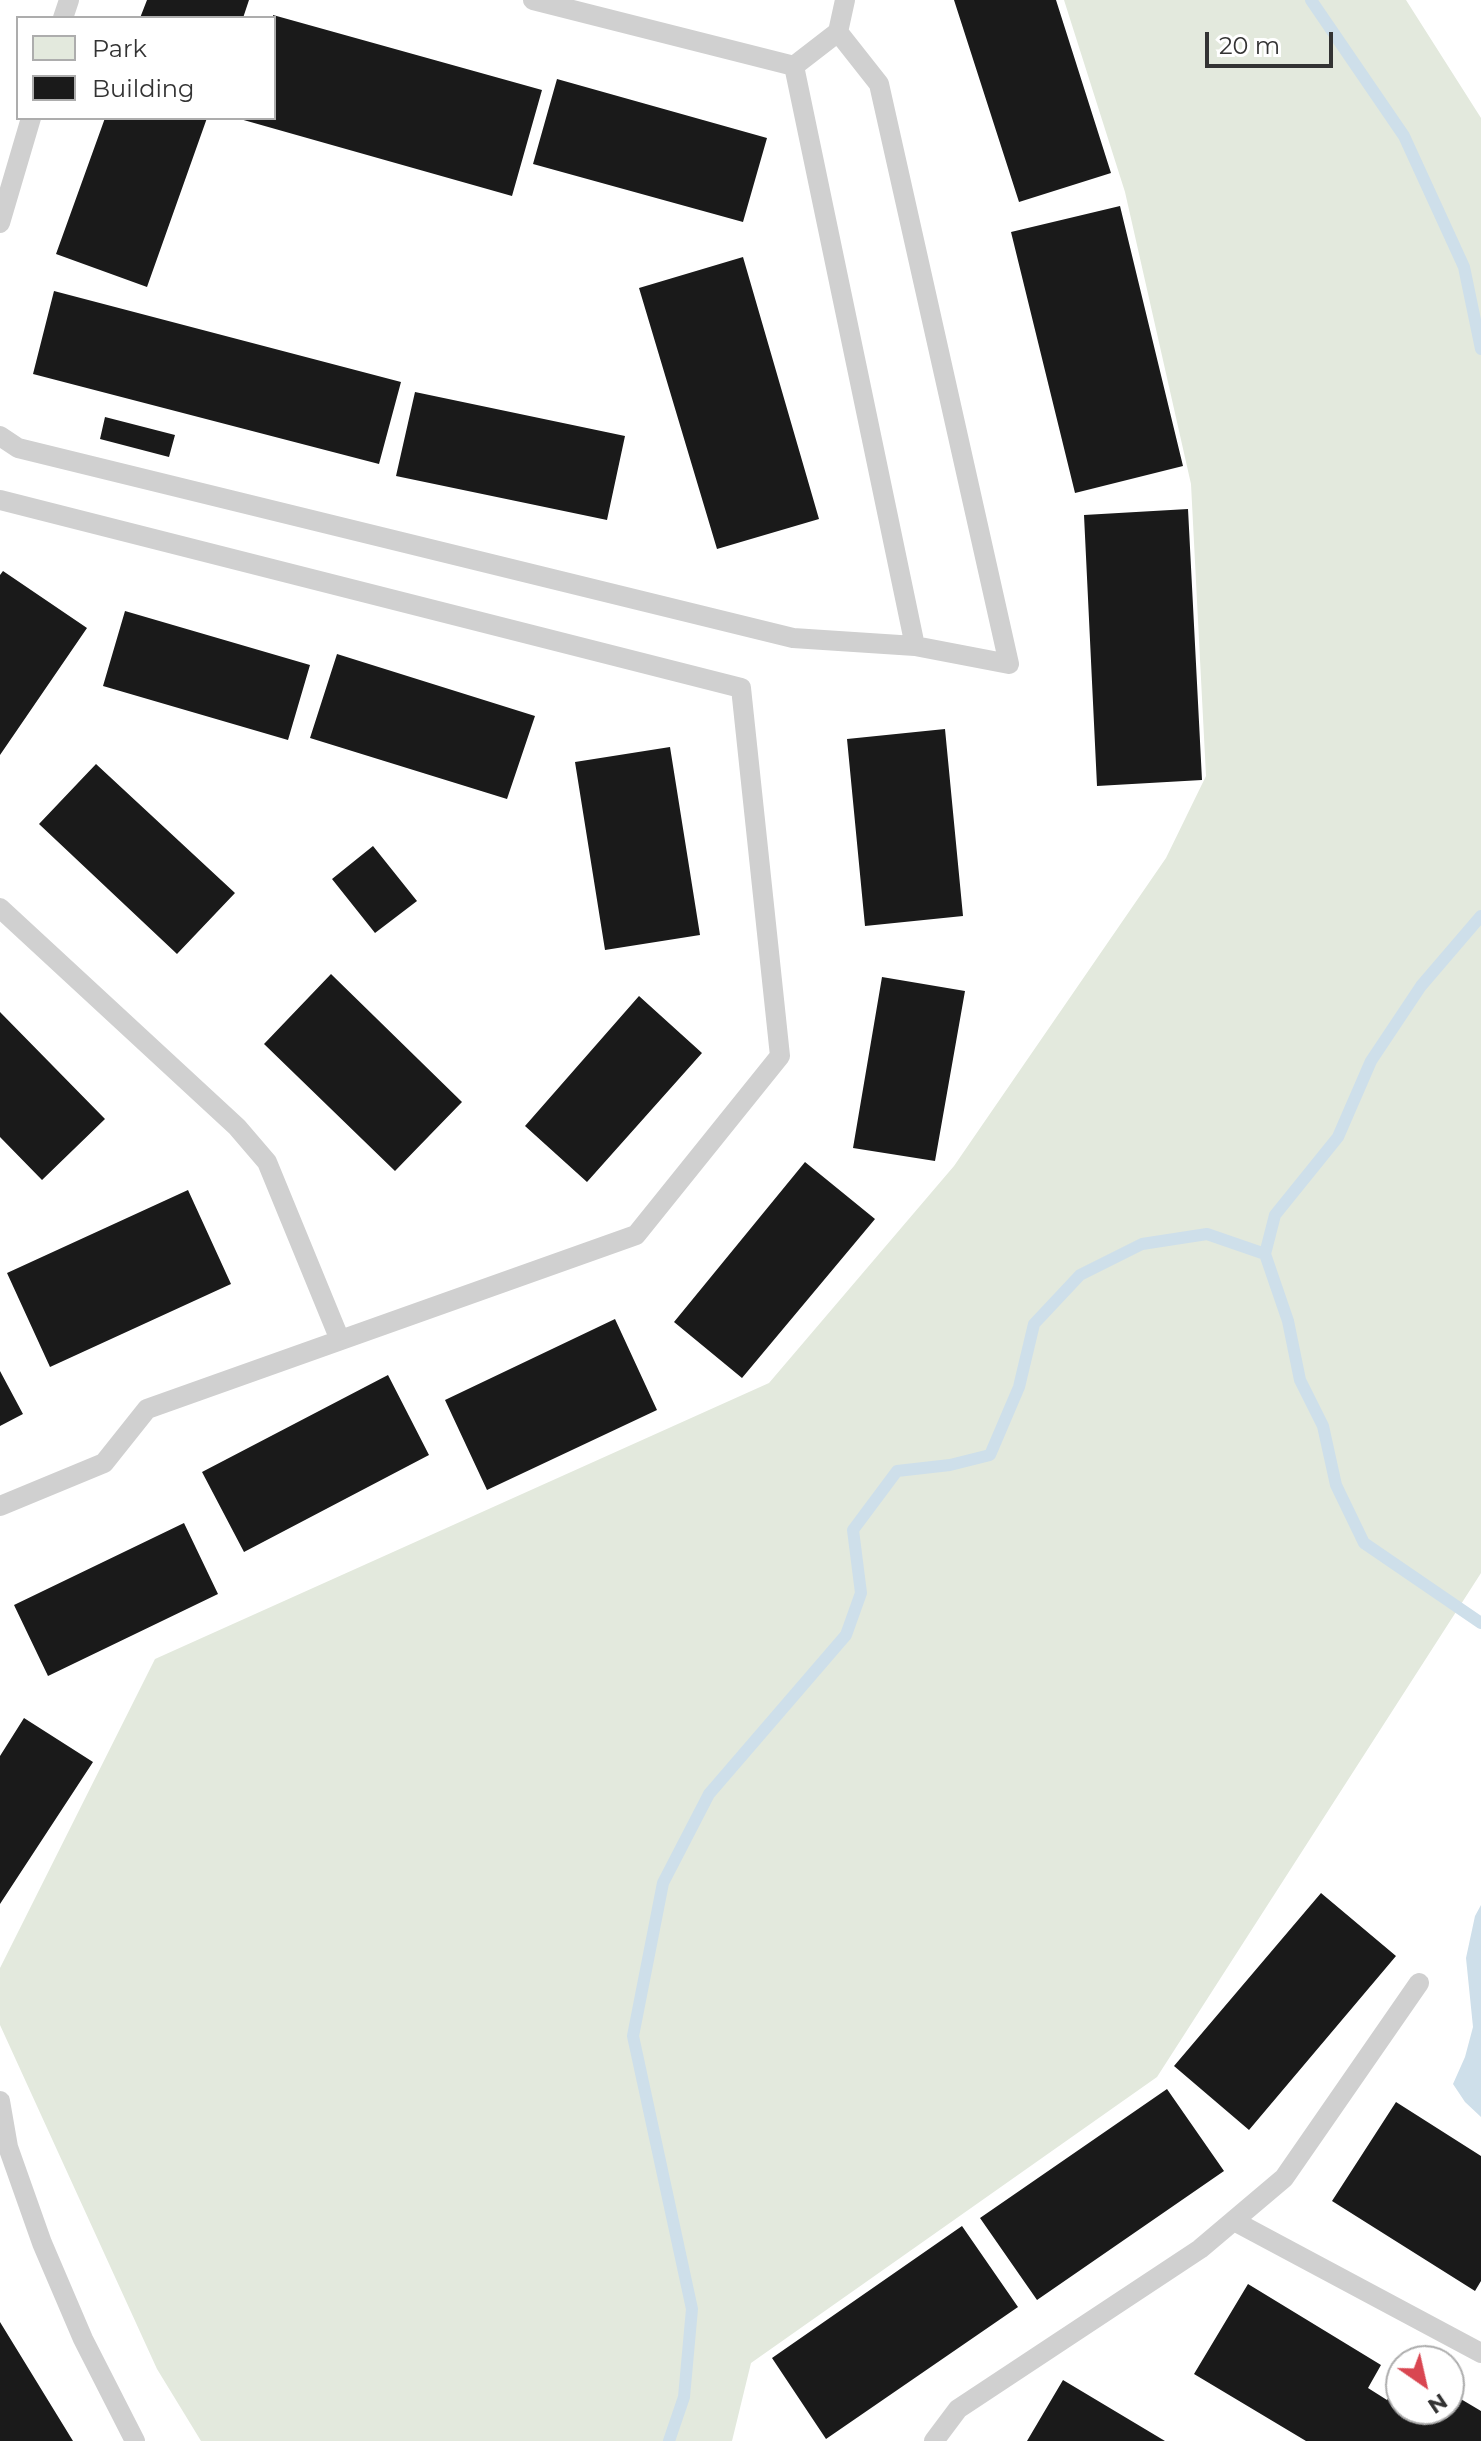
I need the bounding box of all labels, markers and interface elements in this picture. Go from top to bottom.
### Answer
legend [16,16,276,120]
scale bar [1209,16,1337,66]
text: 20 m [1219,31,1280,60]
text: Park [92,34,147,63]
text: Building [92,74,195,103]
north arrow [1385,2345,1465,2425]
text: N [1423,2387,1453,2420]

